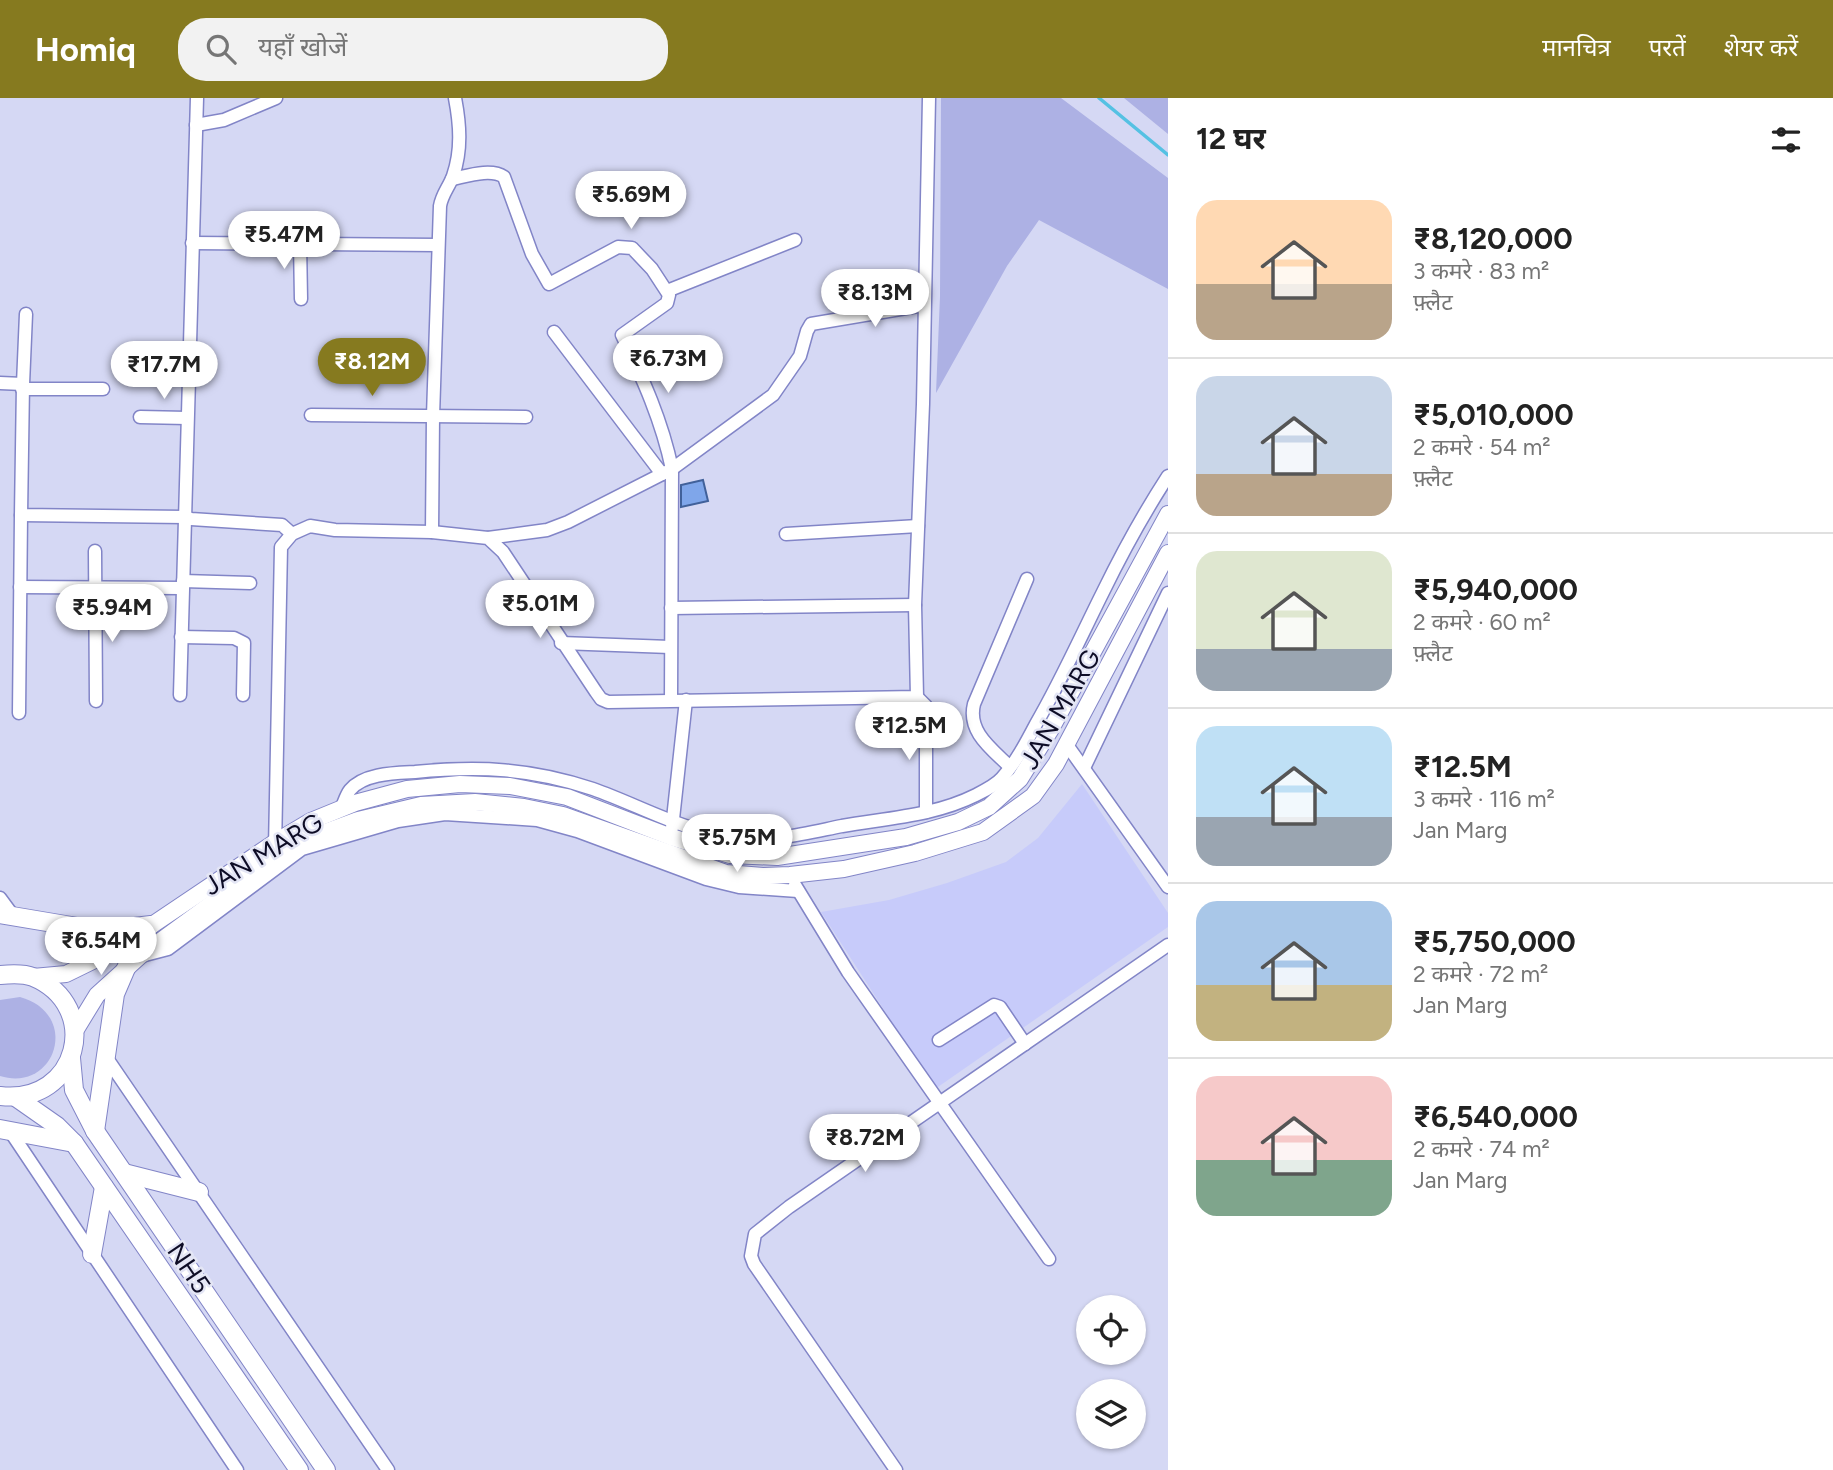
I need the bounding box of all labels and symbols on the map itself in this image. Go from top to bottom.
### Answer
pin: ₹5.69M [574,172,688,231]
pin: ₹5.47M [227,212,341,271]
pin: ₹8.13M [818,270,932,329]
pin: ₹6.73M [611,336,725,395]
pin: ₹8.12M [315,338,429,398]
pin: ₹17.7M [107,342,221,401]
pin: ₹5.01M [483,580,597,640]
pin: ₹5.94M [55,584,169,644]
street label: JAN MARG [1013,643,1107,775]
pin: ₹12.5M [852,702,966,762]
street label: JAN MARG [198,806,328,902]
pin: ₹5.75M [680,814,794,874]
pin: ₹6.54M [44,918,158,977]
pin: ₹8.72M [808,1114,922,1174]
street label: NH5 [160,1236,218,1300]

